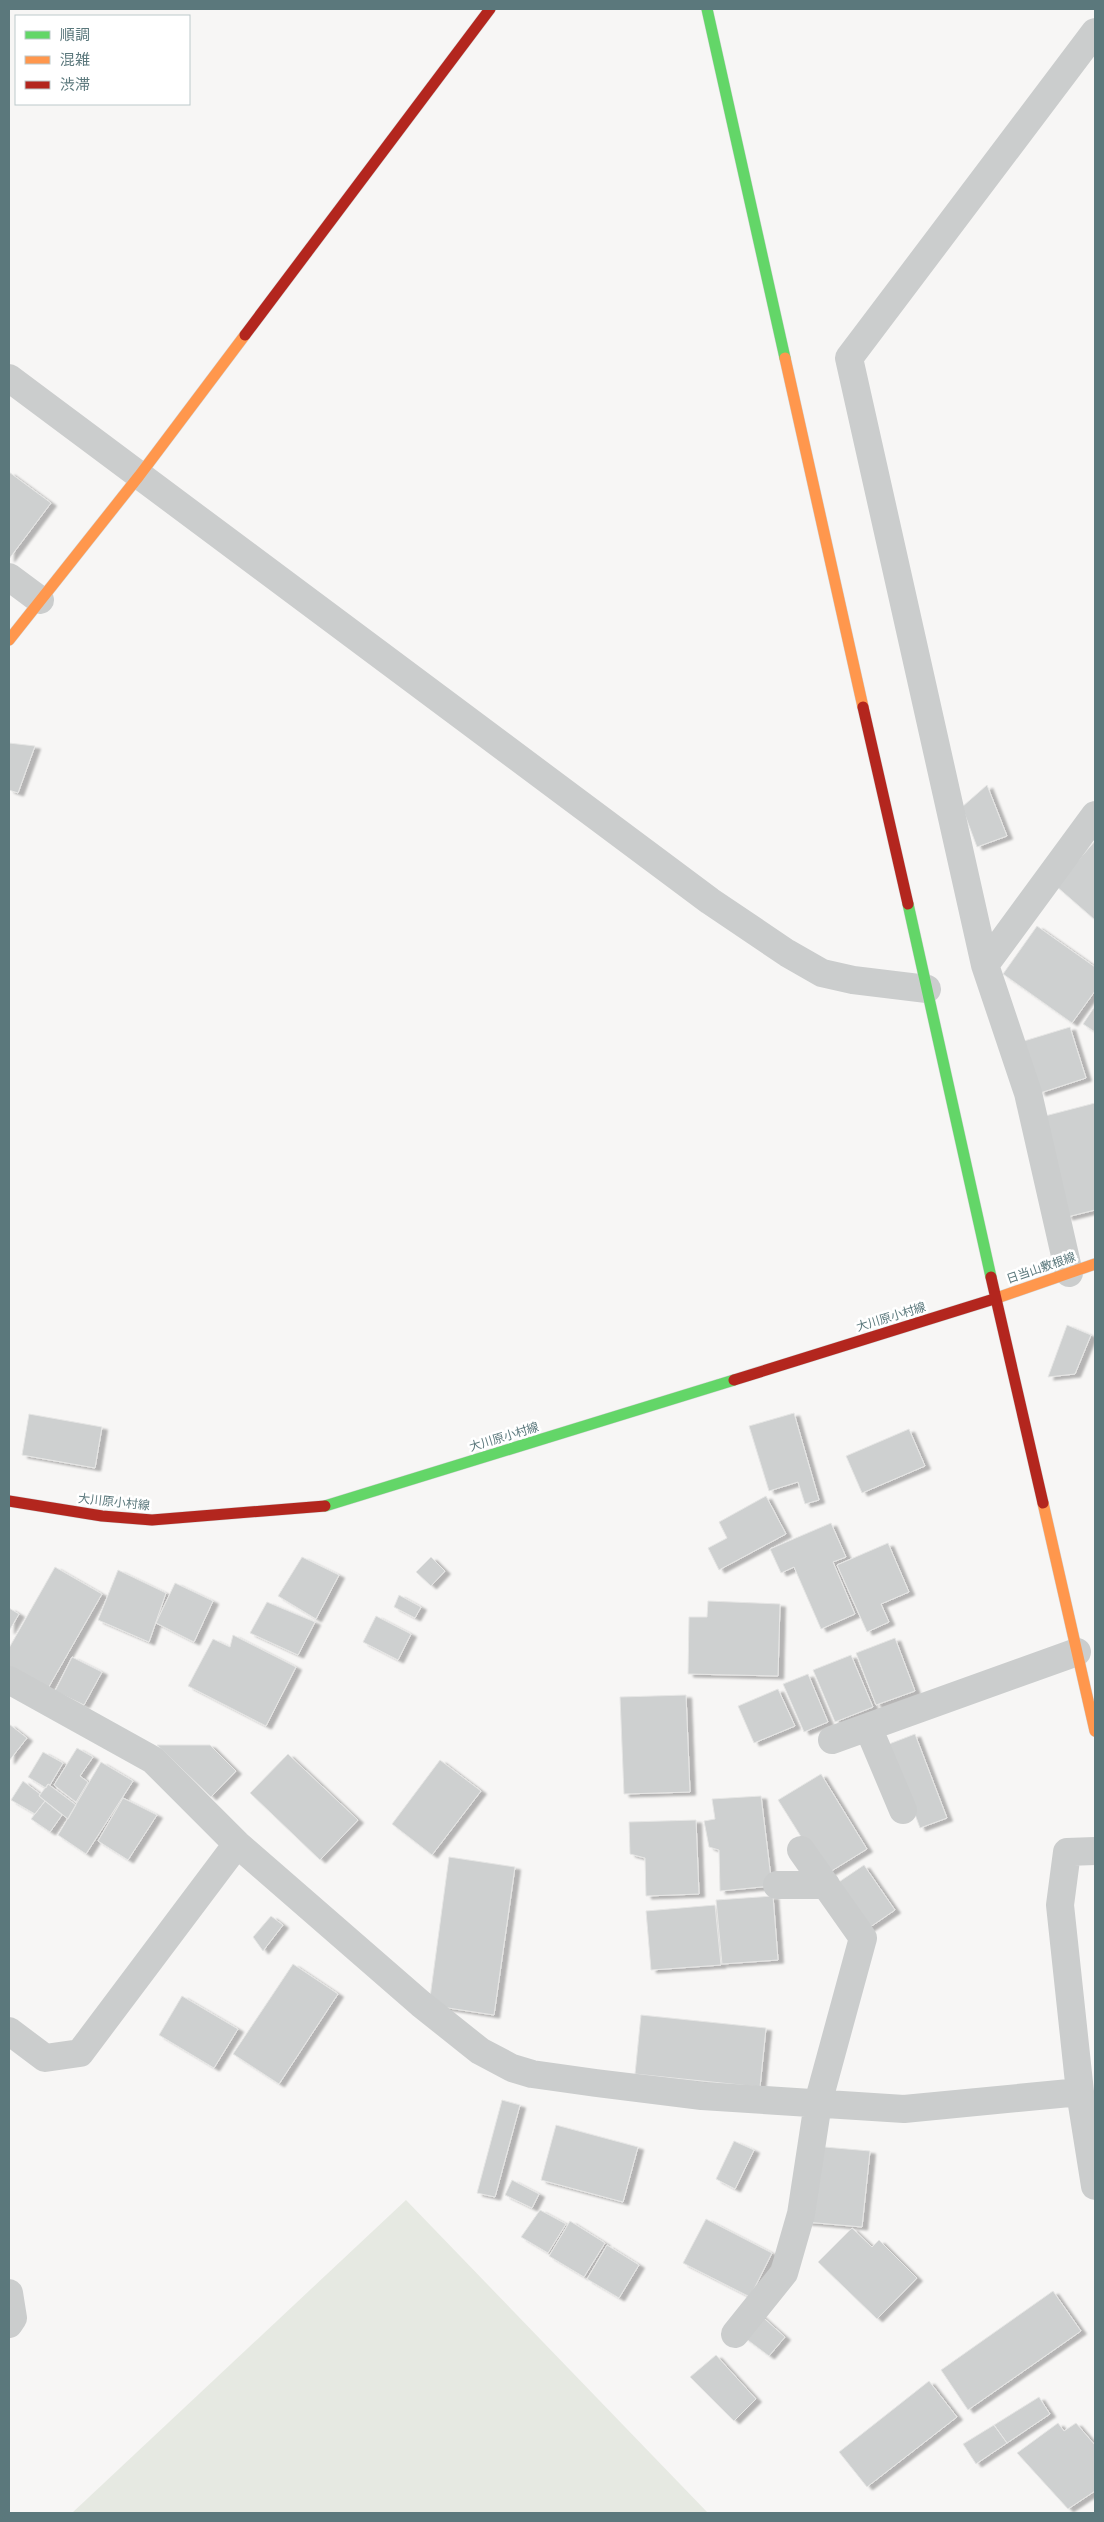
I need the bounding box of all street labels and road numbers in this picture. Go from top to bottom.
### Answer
street label: 日当山敷根線 [1004,1249,1077,1286]
street label: 大川原小村線 [854,1299,927,1334]
street label: 大川原小村線 [467,1419,540,1454]
street label: 大川原小村線 [77,1490,151,1513]

